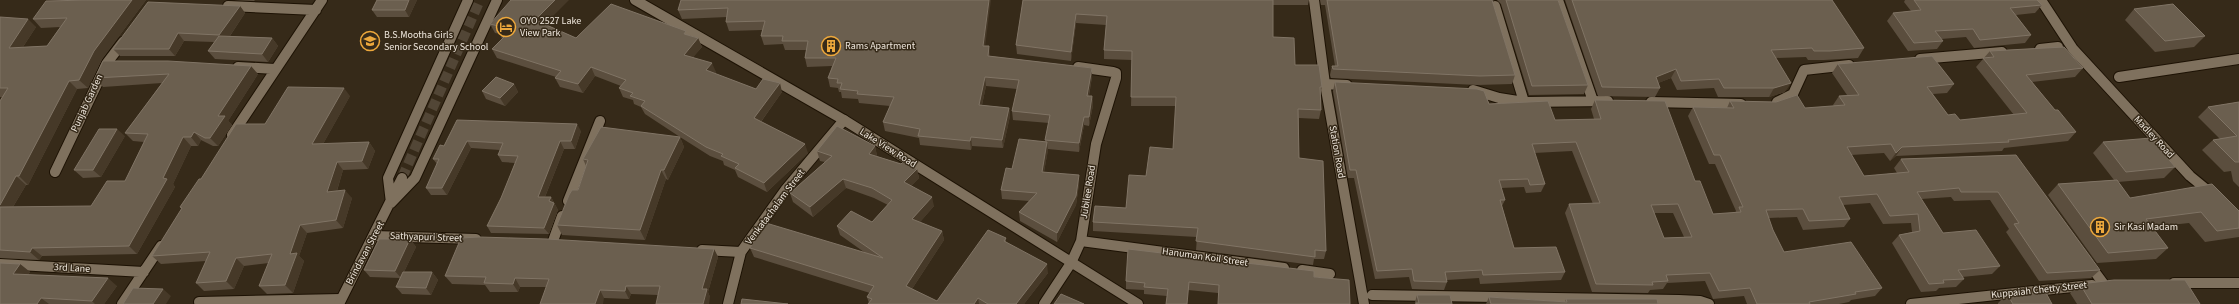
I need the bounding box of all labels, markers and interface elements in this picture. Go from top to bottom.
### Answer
place label: OYO 2527 Lake View Park [520,14,581,40]
hotel icon: OYO 2527 Lake View Park [495,16,517,38]
place label: B.S.Mootha Girls Senior Secondary School [384,28,489,54]
school or university icon: B.S.Mootha Girls Senior Secondary School [359,30,381,52]
building icon: Rams Apartment [820,35,842,57]
place label: Rams Apartment [845,39,916,53]
street label: Punjab Garden [68,72,106,134]
street label: Madley Road [2131,113,2177,161]
street label: Lake View Road [857,125,919,171]
street label: Station Road [1325,125,1349,179]
street label: Jubilee Road [1077,164,1099,220]
street label: Venkatachalam Street [742,166,808,248]
building icon: Sir Kasi Madam [2089,216,2111,238]
street label: Brindavan Street [342,218,388,287]
place label: Sir Kasi Madam [2114,220,2178,234]
street label: Sathyapuri Street [390,229,463,245]
street label: Hanuman Koil Street [1161,244,1249,270]
street label: 3rd Lane [54,260,90,276]
street label: Kuppaiah Chetty Street [1990,278,2088,302]

